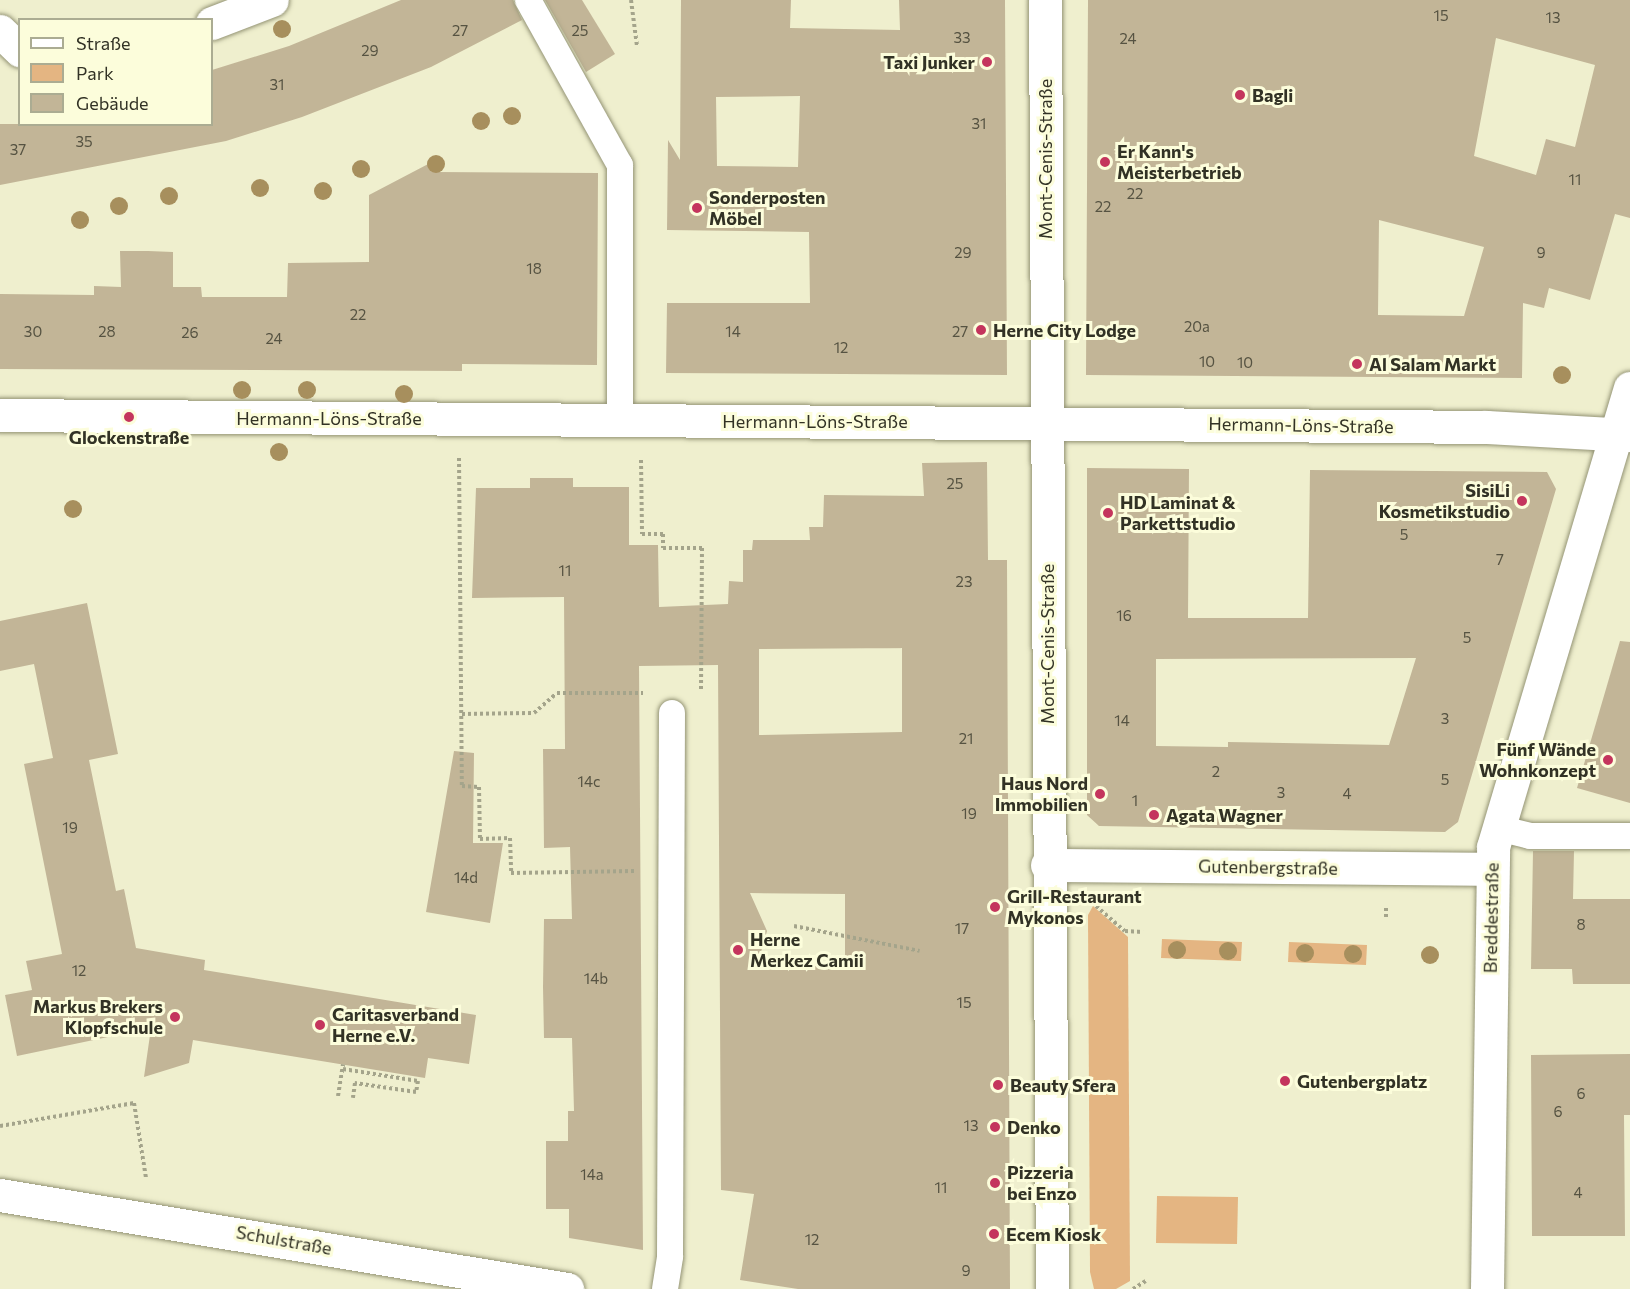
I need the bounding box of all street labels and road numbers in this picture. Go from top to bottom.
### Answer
street label: Mont-Cenis-Straße [1034,79,1056,239]
street label: Hermann-Löns-Straße [236,407,422,429]
street label: Hermann-Löns-Straße [722,410,908,432]
street label: Hermann-Löns-Straße [1208,413,1394,437]
street label: Mont-Cenis-Straße [1036,564,1058,724]
street label: Gutenbergstraße [1198,855,1338,879]
street label: Breddestraße [1479,863,1503,973]
street label: Schulstraße [234,1221,334,1259]

